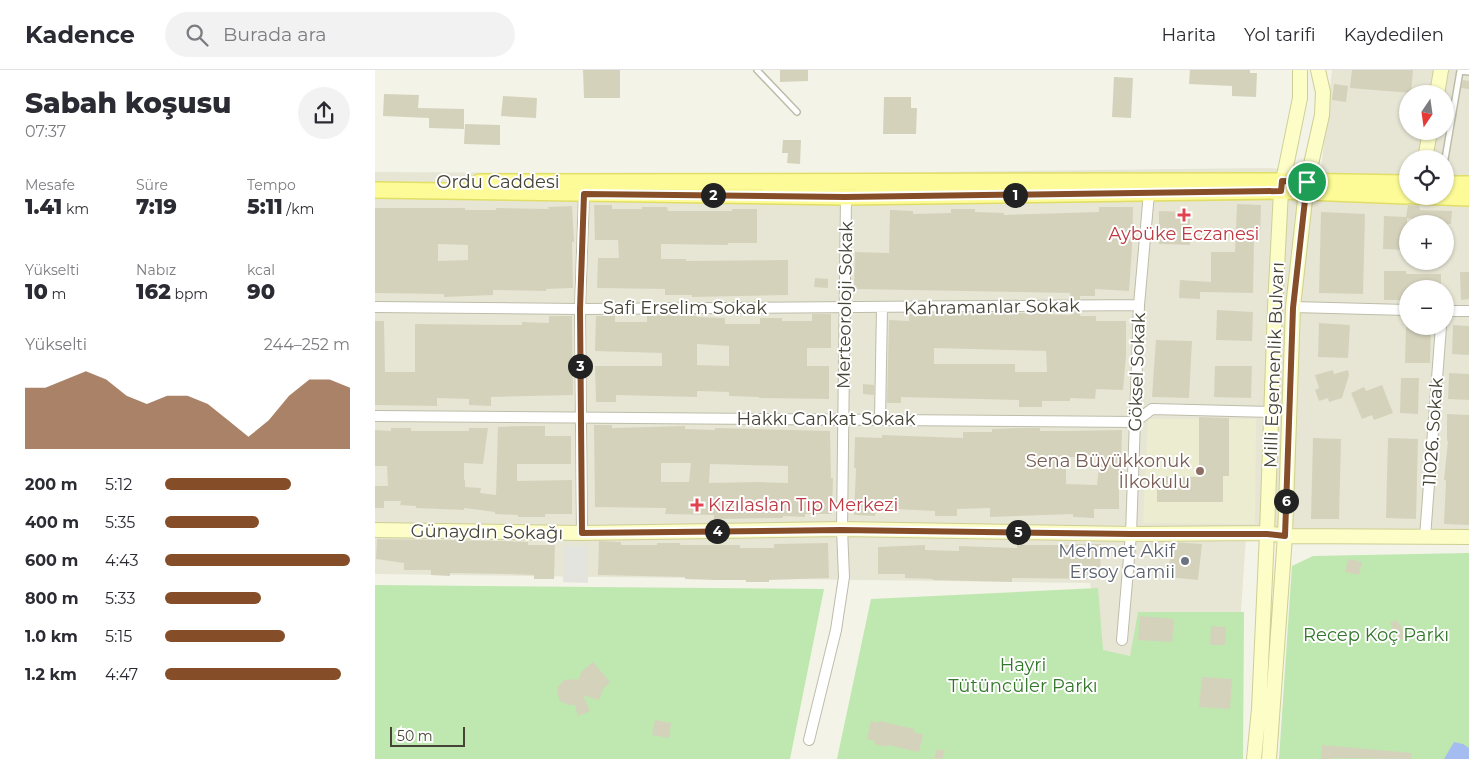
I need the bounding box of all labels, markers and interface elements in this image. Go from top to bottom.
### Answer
search box [165,12,515,57]
text: Kadence [25,20,135,49]
icon: search [183,21,211,49]
text: Burada ara [223,23,326,46]
text: Harita [1161,24,1216,46]
text: Yol tarifi [1244,24,1316,46]
text: Kaydedilen [1344,24,1444,46]
north arrow [1399,85,1454,140]
map controls [1399,85,1454,335]
text: Sabah koşusu [25,86,231,120]
button: share [298,87,350,139]
text: 07:37 [25,122,66,141]
button: locate [1399,150,1454,205]
pin [1286,161,1328,203]
icon: arrive [1293,168,1321,196]
street label: Ordu Caddesi [436,171,560,193]
text: Mesafe [25,176,75,194]
text: Süre [136,176,168,194]
text: Tempo [247,176,296,194]
pin: 2 [701,182,725,208]
pin: 1 [1003,182,1027,208]
text: 2 [709,186,718,204]
text: 1 [1013,186,1018,204]
text: 1.41 [25,194,62,219]
text: 7:19 [136,194,177,219]
text: 5:11 [247,194,283,219]
text: km [62,200,89,218]
text: /km [283,200,314,218]
marker: Aybüke Eczanesi [1178,209,1190,221]
button: + [1399,215,1454,270]
street label: Merteoroloji Sokak [833,221,857,389]
place label: Aybüke Eczanesi [1109,223,1259,245]
text: Yükselti [25,261,79,279]
text: Nabız [136,261,176,279]
text: kcal [247,261,275,279]
street label: Milli Egemenlik Bulvarı [1259,262,1289,468]
text: 10 [25,279,48,304]
text: 162 [136,279,171,304]
text: 90 [247,279,275,304]
button: − [1399,280,1454,335]
text: m [48,285,66,303]
text: bpm [171,285,208,303]
street label: Kahramanlar Sokak [904,294,1080,320]
street label: Safi Erselim Sokak [603,297,767,319]
street label: Göksel Sokak [1124,312,1150,432]
text: Yükselti [25,335,87,354]
text: 244–252 m [264,335,350,354]
pin: 3 [567,354,593,378]
text: 3 [576,357,585,375]
street label: 11026. Sokak [1418,377,1448,487]
street label: Hakkı Cankat Sokak [736,408,916,430]
place label: Sena Büyükkonuk İlkokulu [1026,450,1190,493]
marker: Sena Büyükkonuk İlkokulu [1194,465,1206,477]
text: 200 m [25,475,77,494]
text: 5:12 [105,475,132,494]
pin: 6 [1273,488,1299,514]
text: 6 [1282,492,1291,510]
place label: Kızılaslan Tıp Merkezi [708,494,898,516]
marker: Kızılaslan Tıp Merkezi [690,498,704,512]
text: 400 m [25,513,79,532]
text: 5:35 [105,513,135,532]
pin: 4 [705,518,729,544]
street label: Günaydın Sokağı [411,520,563,544]
pin: 5 [1005,520,1031,544]
text: 4 [713,522,722,540]
text: 5 [1014,523,1023,541]
place label: Mehmet Akif Ersoy Camii [1058,540,1176,583]
text: 600 m [25,551,78,570]
text: 4:43 [105,551,138,570]
marker: Mehmet Akif Ersoy Camii [1179,555,1191,567]
text: 800 m [25,589,79,608]
text: 5:33 [105,589,135,608]
park label: Recep Koç Parkı [1303,624,1449,646]
text: 1.0 km [25,627,78,646]
text: 5:15 [105,627,132,646]
park label: Hayri Tütüncüler Parkı [948,654,1098,697]
text: 1.2 km [25,665,77,684]
text: 4:47 [105,665,138,684]
scale bar [390,724,465,747]
text: 50 m [397,727,433,745]

